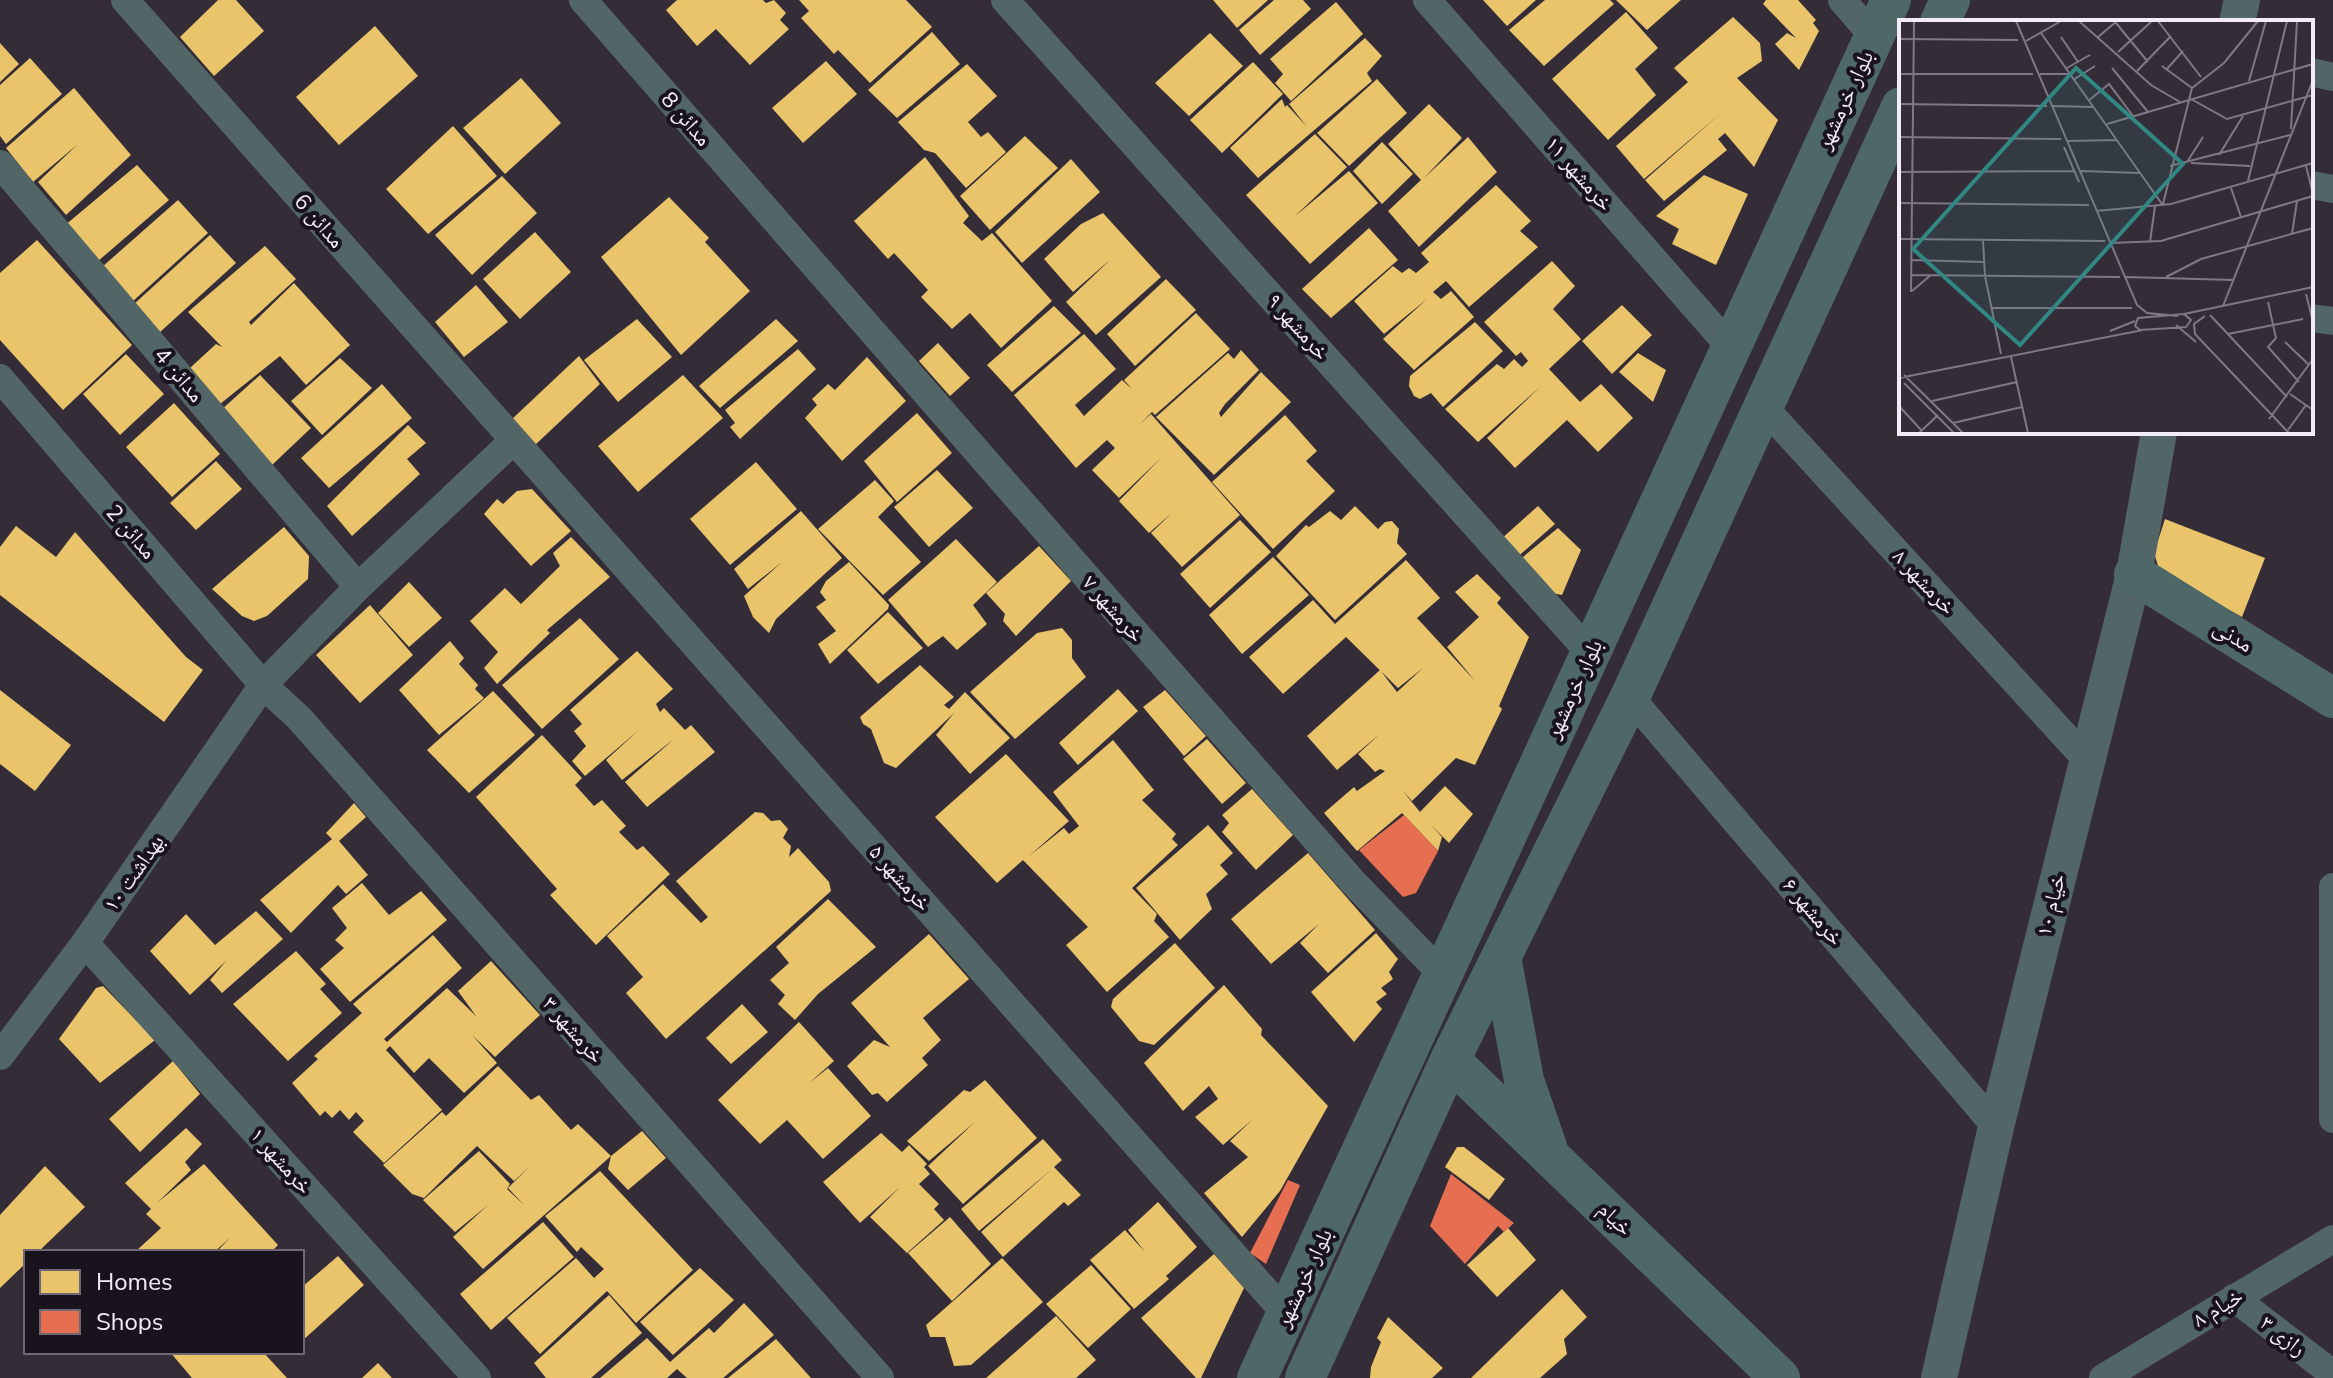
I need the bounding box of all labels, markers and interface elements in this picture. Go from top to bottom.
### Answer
inset map [1899,20,2313,434]
street label: بلوار خرمشهر [1809,46,1881,155]
street label: مدائن 8 [654,85,718,153]
street label: خرمشهر ۱۱ [1538,130,1620,218]
street label: مدائن 6 [287,187,351,255]
street label: خرمشهر ۹ [1260,287,1336,367]
street label: مدائن 4 [147,341,211,409]
street label: مدائن 2 [99,498,163,566]
street label: خرمشهر ۸ [1886,542,1962,622]
street label: خرمشهر ۷ [1075,569,1151,649]
street label: مدنی [2207,612,2259,660]
street label: بلوار خرمشهر [1538,635,1610,744]
street label: بهداشت ۱۰ [96,828,172,918]
street label: خرمشهر ۵ [862,838,938,918]
street label: خیام ۱۰ [2029,870,2073,940]
street label: خرمشهر ۶ [1776,872,1850,952]
street label: خرمشهر ۳ [535,990,611,1070]
street label: خرمشهر ۱ [243,1121,319,1201]
street label: خیام [1591,1195,1639,1243]
street label: بلوار خرمشهر [1268,1224,1340,1333]
legend [24,1250,304,1354]
text: Homes [96,1266,172,1298]
street label: خیام ۸ [2187,1281,2249,1335]
text: Shops [96,1306,163,1338]
street label: رازی ۳ [2254,1308,2312,1364]

